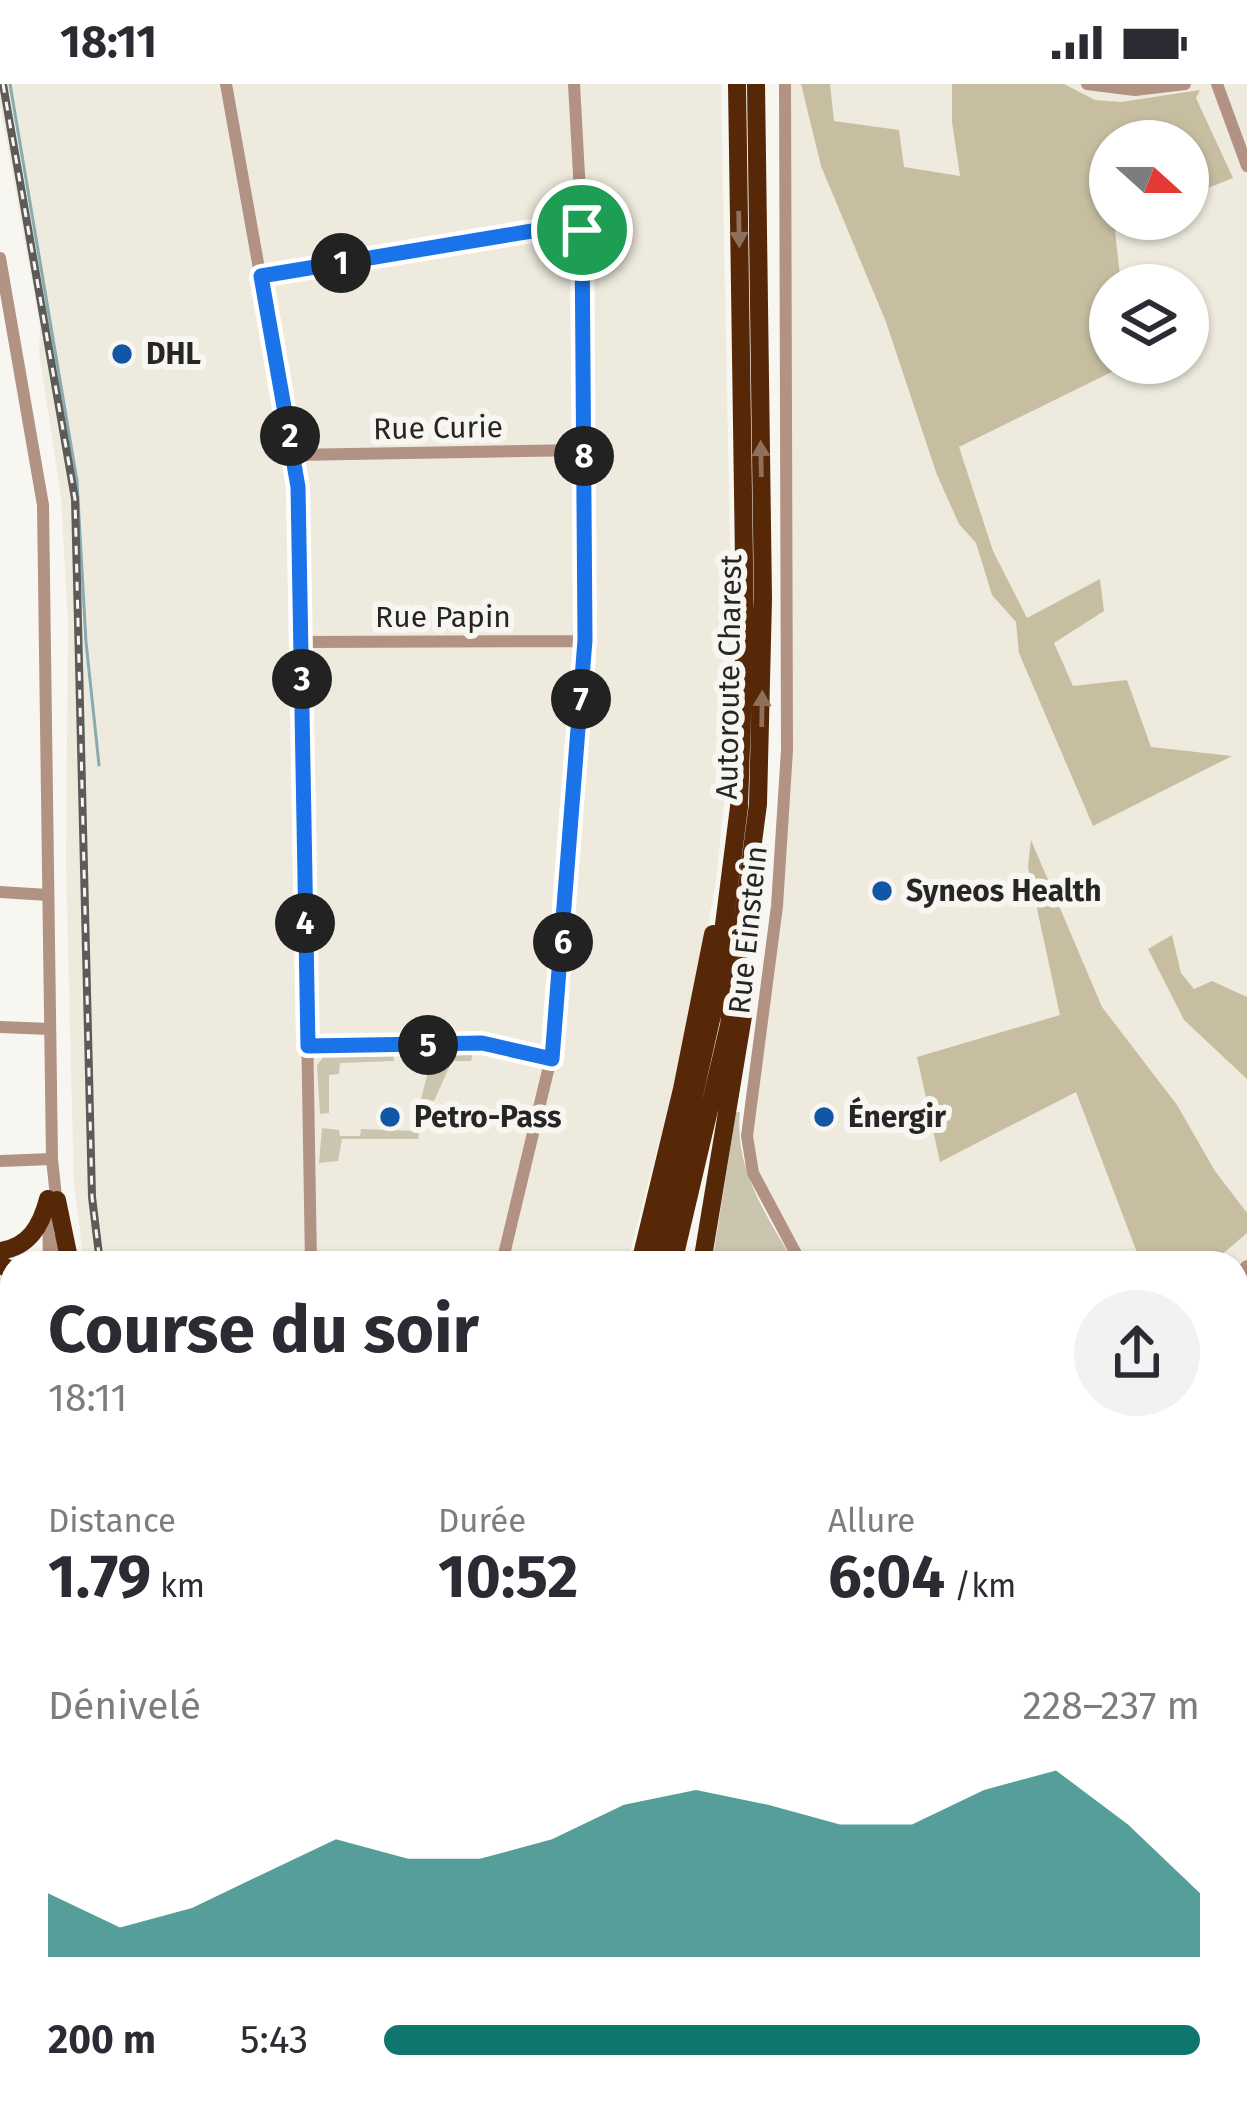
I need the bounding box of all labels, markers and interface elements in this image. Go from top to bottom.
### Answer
text: 18:11 [60,15,157,69]
north arrow [1089,120,1209,240]
map controls [1089,120,1209,384]
pin [531,179,633,281]
icon: arrive [549,197,615,263]
one-way arrow [729,211,749,249]
pin: 1 [311,233,371,293]
text: 1 [333,243,349,283]
button: layers [1089,264,1209,384]
place label: DHL [146,336,201,372]
marker: DHL [109,341,135,367]
pin: 2 [260,406,320,466]
street label: Rue Curie [373,409,503,447]
text: 2 [281,416,299,456]
pin: 8 [554,426,614,486]
text: 8 [574,436,594,476]
one-way arrow [751,439,771,477]
street label: Autoroute Charest [709,554,749,800]
street label: Rue Papin [375,599,511,635]
pin: 3 [272,649,332,709]
text: 3 [293,659,311,699]
pin: 7 [551,669,611,729]
text: 7 [573,679,589,719]
one-way arrow [752,689,772,727]
street label: Rue Einstein [721,844,775,1016]
place label: Syneos Health [906,873,1102,909]
marker: Syneos Health [869,878,895,904]
pin: 4 [275,893,335,953]
text: 4 [296,903,314,943]
pin: 6 [533,912,593,972]
text: 6 [554,922,572,962]
pin: 5 [398,1015,458,1075]
text: 5 [419,1025,437,1065]
place label: Énergir [848,1096,947,1135]
place label: Petro-Pass [414,1099,561,1135]
marker: Petro-Pass [377,1104,403,1130]
marker: Énergir [811,1104,837,1130]
text: Course du soir [48,1290,479,1369]
button: share [1074,1290,1200,1416]
text: 18:11 [48,1375,127,1421]
text: Distance [48,1501,176,1541]
text: Durée [438,1501,526,1541]
text: Allure [828,1501,915,1541]
text: 1.79 [48,1541,151,1613]
text: 10:52 [438,1541,578,1613]
text: 6:04 [828,1541,945,1613]
text: km [151,1566,205,1606]
text: /km [945,1566,1016,1606]
text: Dénivelé [48,1683,201,1729]
text: 228–237 m [1023,1683,1200,1729]
text: 200 m [48,2017,156,2063]
text: 5:43 [240,2017,308,2063]

